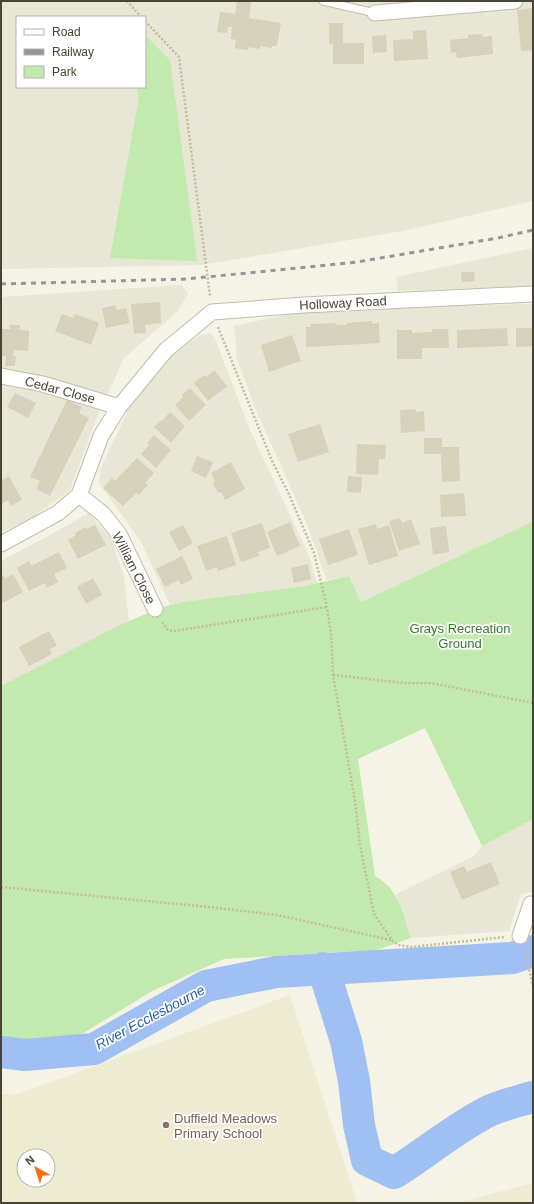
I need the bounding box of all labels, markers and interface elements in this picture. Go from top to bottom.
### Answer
legend [16,16,146,88]
text: Road [52,25,81,39]
text: Railway [52,45,94,59]
text: Park [52,65,78,79]
street label: Holloway Road [299,293,387,313]
street label: Cedar Close [23,373,97,407]
street label: William Close [109,530,159,606]
park label: Grays Recreation Ground [409,621,511,651]
water label: River Ecclesbourne [93,981,208,1053]
place label: Duffield Meadows Primary School [174,1111,278,1141]
marker: Duffield Meadows Primary School [161,1120,171,1130]
north arrow [16,1148,56,1188]
text: N [23,1153,37,1167]

